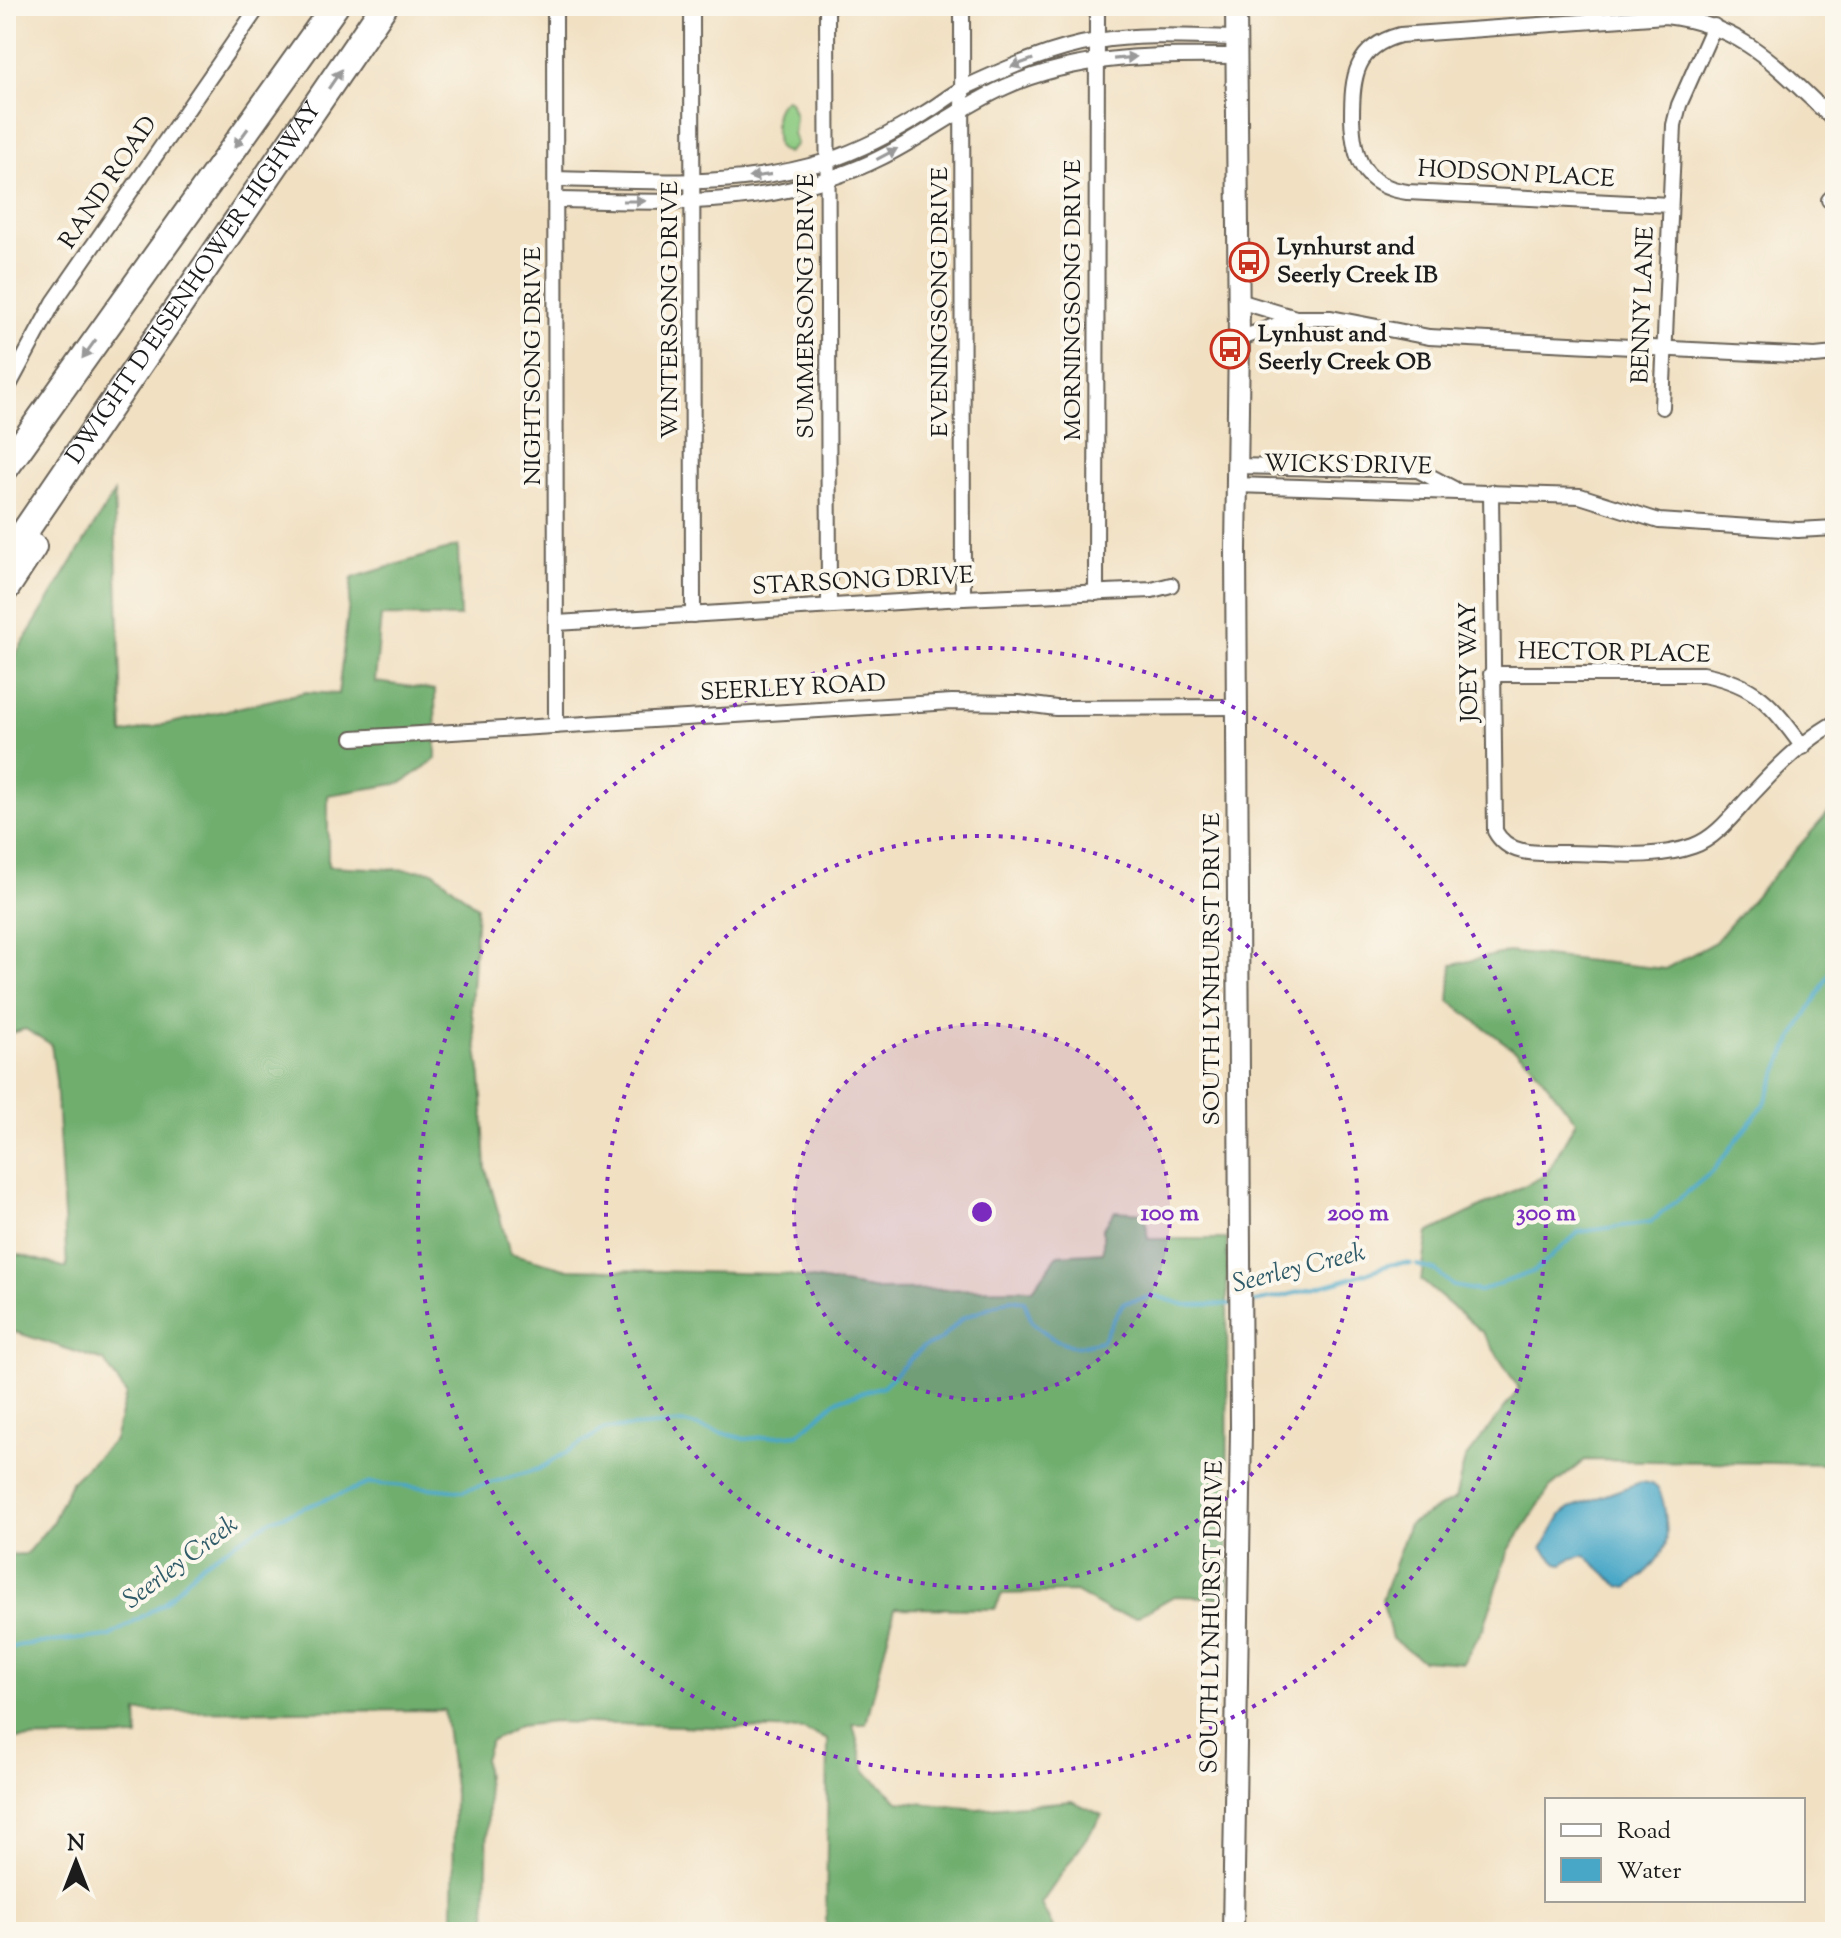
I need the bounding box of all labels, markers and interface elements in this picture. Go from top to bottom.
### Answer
one-way arrow [1113,52,1138,65]
one-way arrow [1010,58,1034,70]
one-way arrow [327,68,342,89]
street label: DWIGHT D EISENHOWER HIGHWAY [58,95,331,471]
street label: RAND ROAD [52,110,166,256]
one-way arrow [234,127,249,148]
one-way arrow [875,147,898,161]
street label: HODSON PLACE [1417,153,1616,197]
street label: MORNINGSONG DRIVE [1057,159,1091,441]
street label: EVENINGSONG DRIVE [924,166,958,437]
one-way arrow [747,171,772,183]
street label: SUMMERSONG DRIVE [790,173,824,439]
street label: WINTERSONG DRIVE [654,180,688,439]
one-way arrow [622,195,647,207]
street label: BENNY LANE [1624,225,1664,384]
place label: Lynhurst and Seerly Creek IB [1277,231,1438,293]
bus stop icon: Lynhurst and Seerly Creek IB [1228,241,1270,283]
street label: NIGHTSONG DRIVE [517,246,551,485]
place label: Lynhust and Seerly Creek OB [1258,318,1431,380]
bus stop icon: Lynhust and Seerly Creek OB [1209,328,1251,370]
one-way arrow [82,338,97,359]
street label: WICKS DRIVE [1264,448,1433,484]
street label: STARSONG DRIVE [751,559,975,605]
street label: JOEY WAY [1452,601,1488,725]
street label: HECTOR PLACE [1517,635,1711,673]
street label: SEERLEY ROAD [699,667,887,711]
street label: SOUTH LYNHURST DRIVE [1196,812,1230,1126]
text: 100 m [1141,1197,1199,1231]
text: 200 m [1327,1197,1389,1231]
text: 300 m [1516,1197,1576,1231]
centre of rings [968,1198,996,1226]
water label: Seerley Creek [1229,1235,1369,1303]
street label: SOUTH LYNHURST DRIVE [1193,1460,1233,1774]
water label: Seerley Creek [116,1507,246,1619]
legend [1545,1798,1805,1902]
text: Road [1617,1815,1671,1849]
north arrow [36,1822,116,1902]
text: N [67,1829,85,1861]
text: Water [1617,1855,1681,1889]

